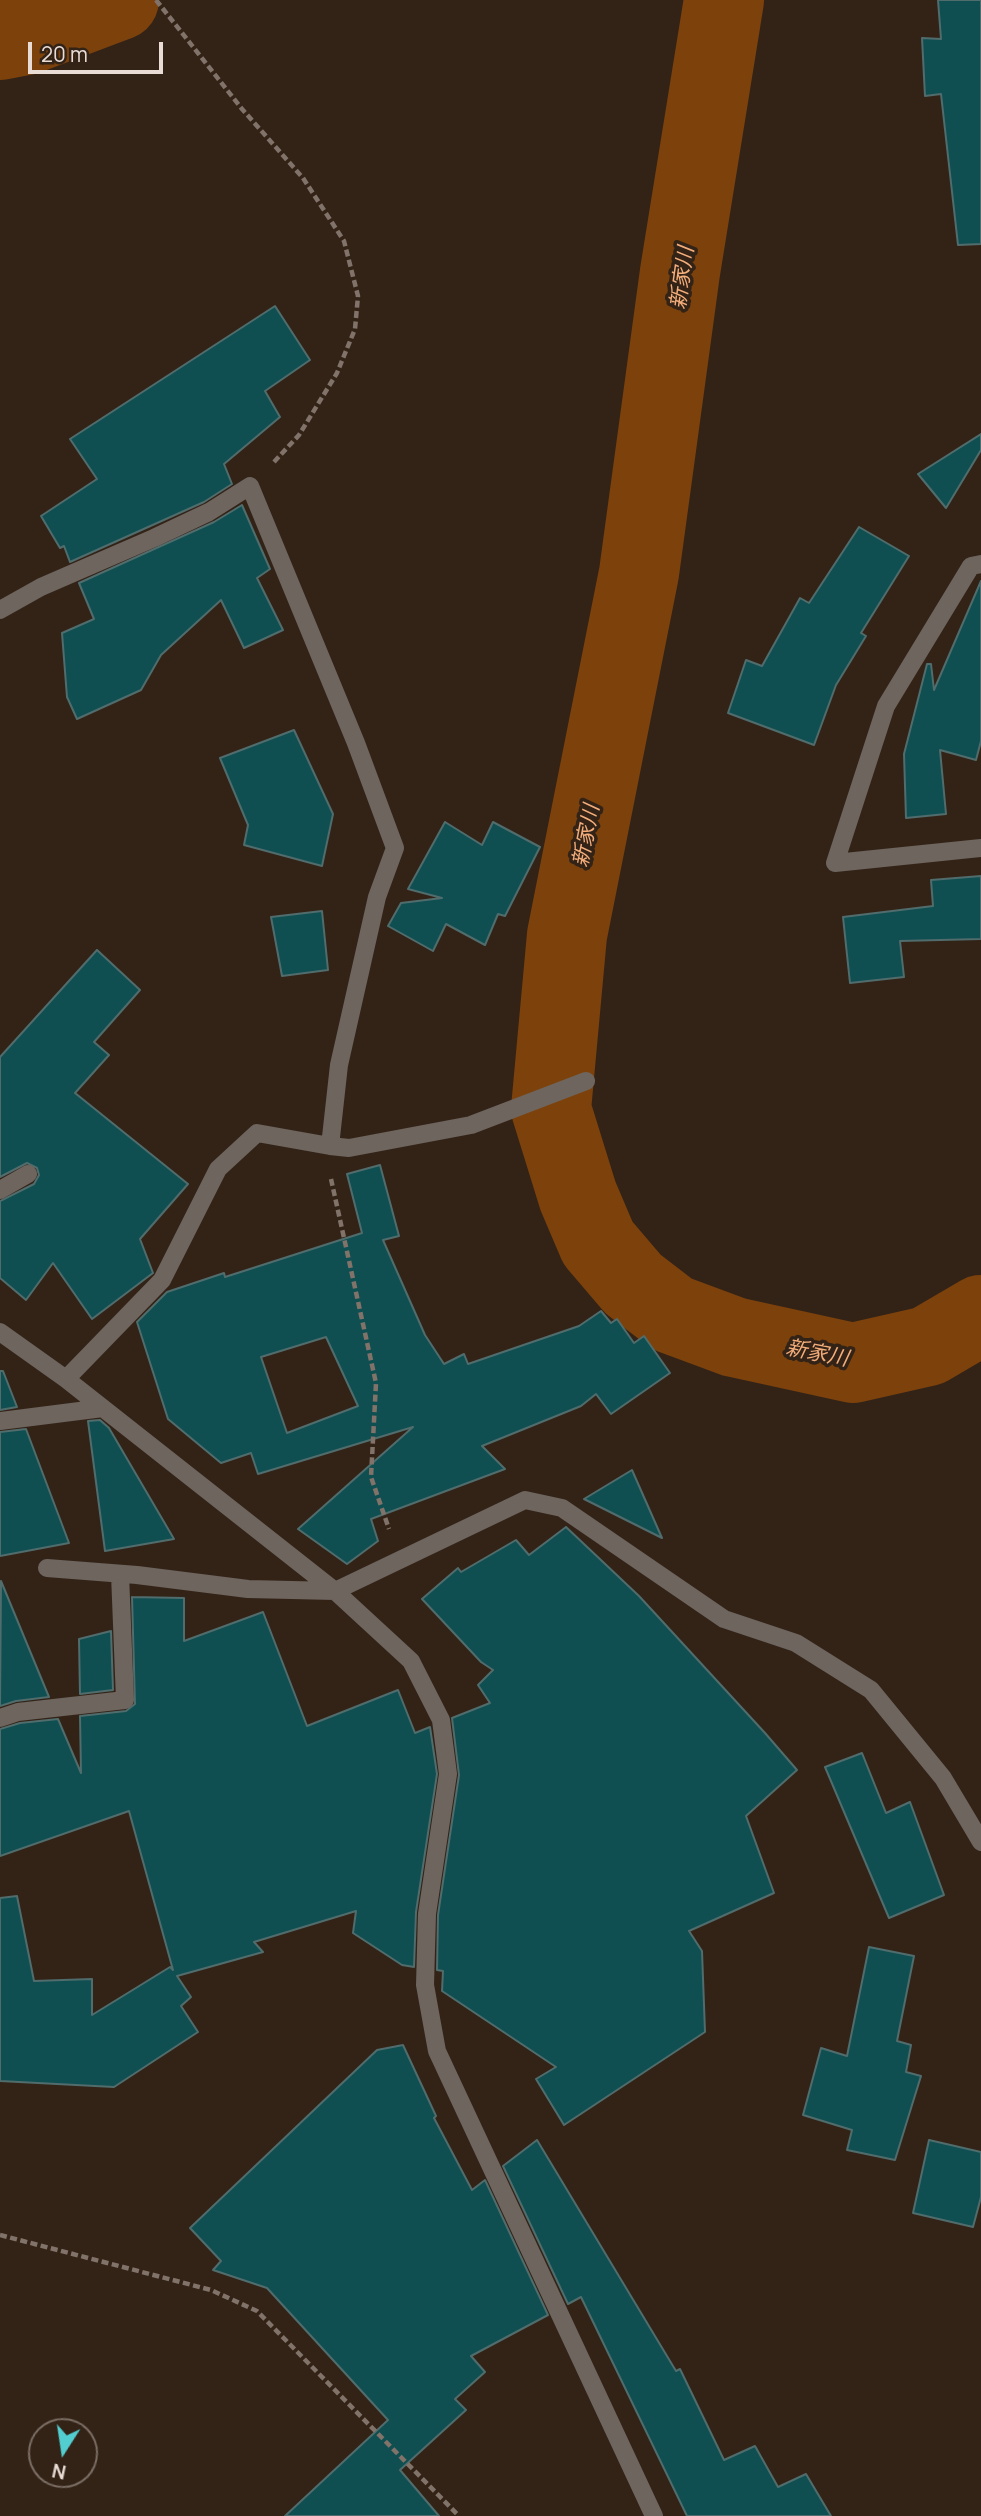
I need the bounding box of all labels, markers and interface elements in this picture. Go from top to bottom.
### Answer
scale bar [32,28,166,72]
text: 20 m [41,40,88,68]
water label: 新家川 [666,245,700,311]
water label: 新家川 [569,803,605,869]
water label: 新家川 [784,1336,850,1372]
north arrow [28,2418,98,2488]
text: N [50,2457,68,2486]

